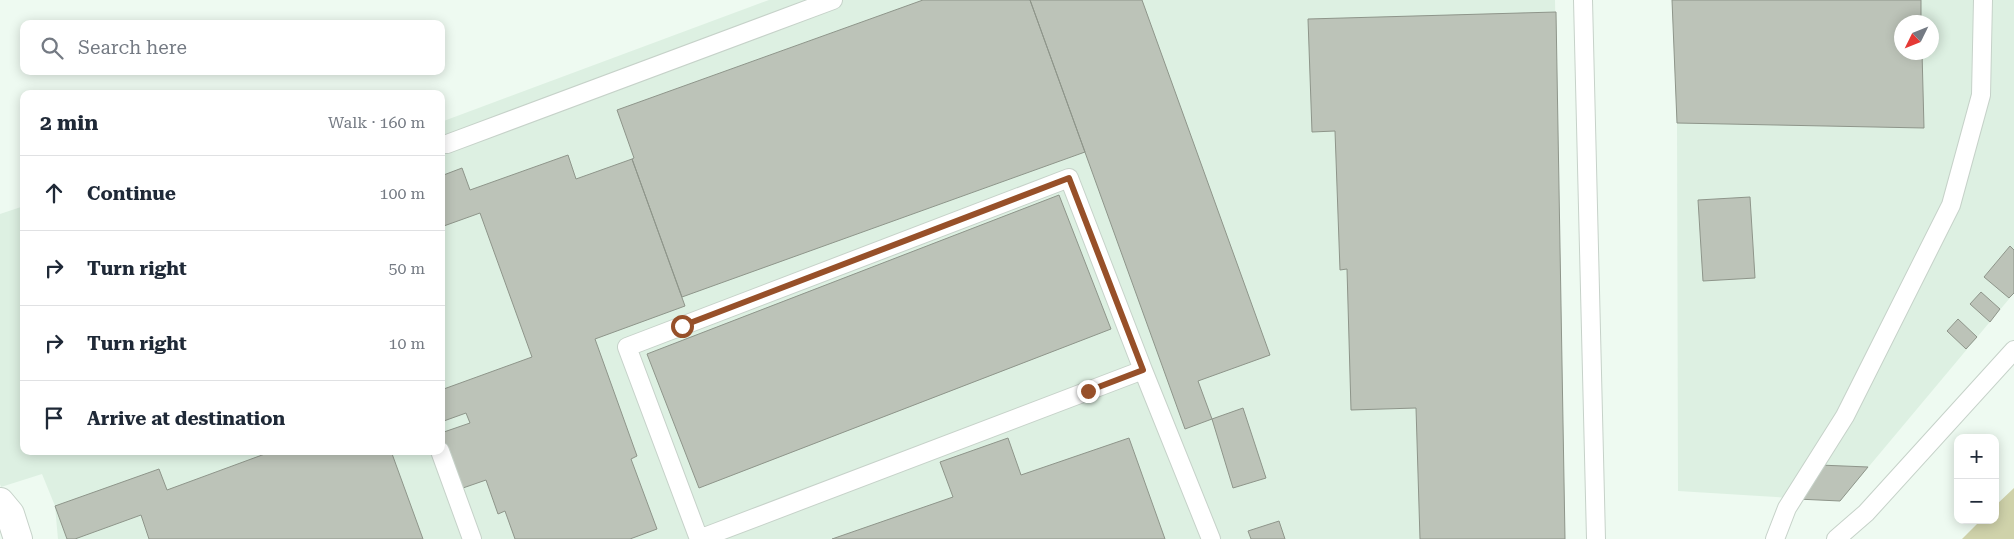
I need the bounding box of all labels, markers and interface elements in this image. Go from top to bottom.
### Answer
north arrow [1894,15,1939,60]
search box [20,20,445,75]
icon: search [38,34,66,62]
text: Search here [78,36,187,59]
text: 2 min [40,111,98,135]
text: Walk · 160 m [328,113,425,132]
icon: ahead [40,179,68,207]
text: Continue [87,182,176,205]
text: 100 m [379,184,425,203]
icon: right [40,254,68,282]
text: Turn right [87,257,187,280]
text: 50 m [388,259,425,278]
route start [671,315,694,338]
icon: right [40,329,68,357]
text: Turn right [87,332,187,355]
text: 10 m [388,334,425,353]
route end [1077,380,1100,403]
icon: arrive [40,404,68,432]
text: Arrive at destination [87,407,285,430]
map controls [1954,434,1999,524]
button: + [1954,434,1999,479]
button: − [1954,479,1999,524]

